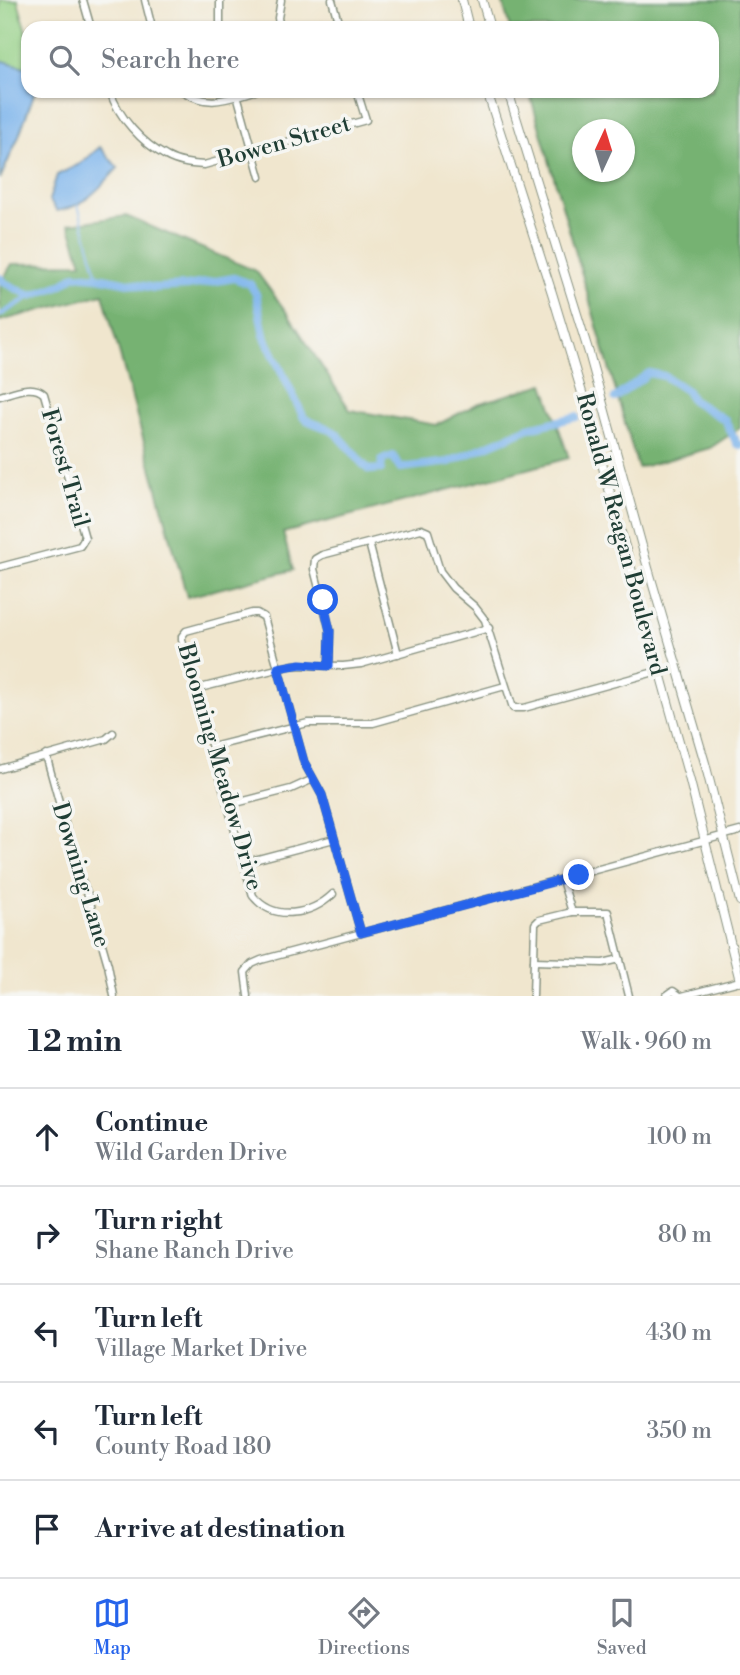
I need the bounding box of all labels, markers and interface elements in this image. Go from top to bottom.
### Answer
search box [21,21,719,98]
icon: search [45,41,83,79]
text: Search here [101,44,240,76]
street label: Bowen Street [213,110,354,175]
north arrow [572,119,635,182]
street label: Ronald W Reagan Boulevard [570,390,672,678]
street label: Forest Trail [35,406,95,531]
route start [307,584,338,615]
street label: Blooming Meadow Drive [171,640,269,894]
street label: Downing Lane [46,799,116,951]
route end [563,859,594,890]
text: 12 min [28,1023,122,1061]
text: Walk · 960 m [581,1028,712,1056]
text: Continue [95,1107,208,1139]
icon: ahead [28,1118,66,1156]
text: 100 m [647,1123,712,1151]
text: Wild Garden Drive [95,1139,287,1167]
text: Turn right [95,1205,223,1237]
icon: right [28,1216,66,1254]
text: 80 m [658,1221,712,1249]
text: Shane Ranch Drive [95,1237,294,1265]
text: Turn left [95,1303,203,1335]
icon: left [28,1314,66,1352]
text: 430 m [645,1319,712,1347]
text: Village Market Drive [95,1335,307,1363]
text: Turn left [95,1401,203,1433]
icon: left [28,1412,66,1450]
text: 350 m [646,1417,712,1445]
text: County Road 180 [95,1433,271,1461]
icon: arrive [28,1510,66,1548]
text: Arrive at destination [95,1513,345,1545]
tab: Map [93,1594,131,1660]
tab: Directions [318,1594,410,1660]
tab: Saved [597,1594,647,1660]

